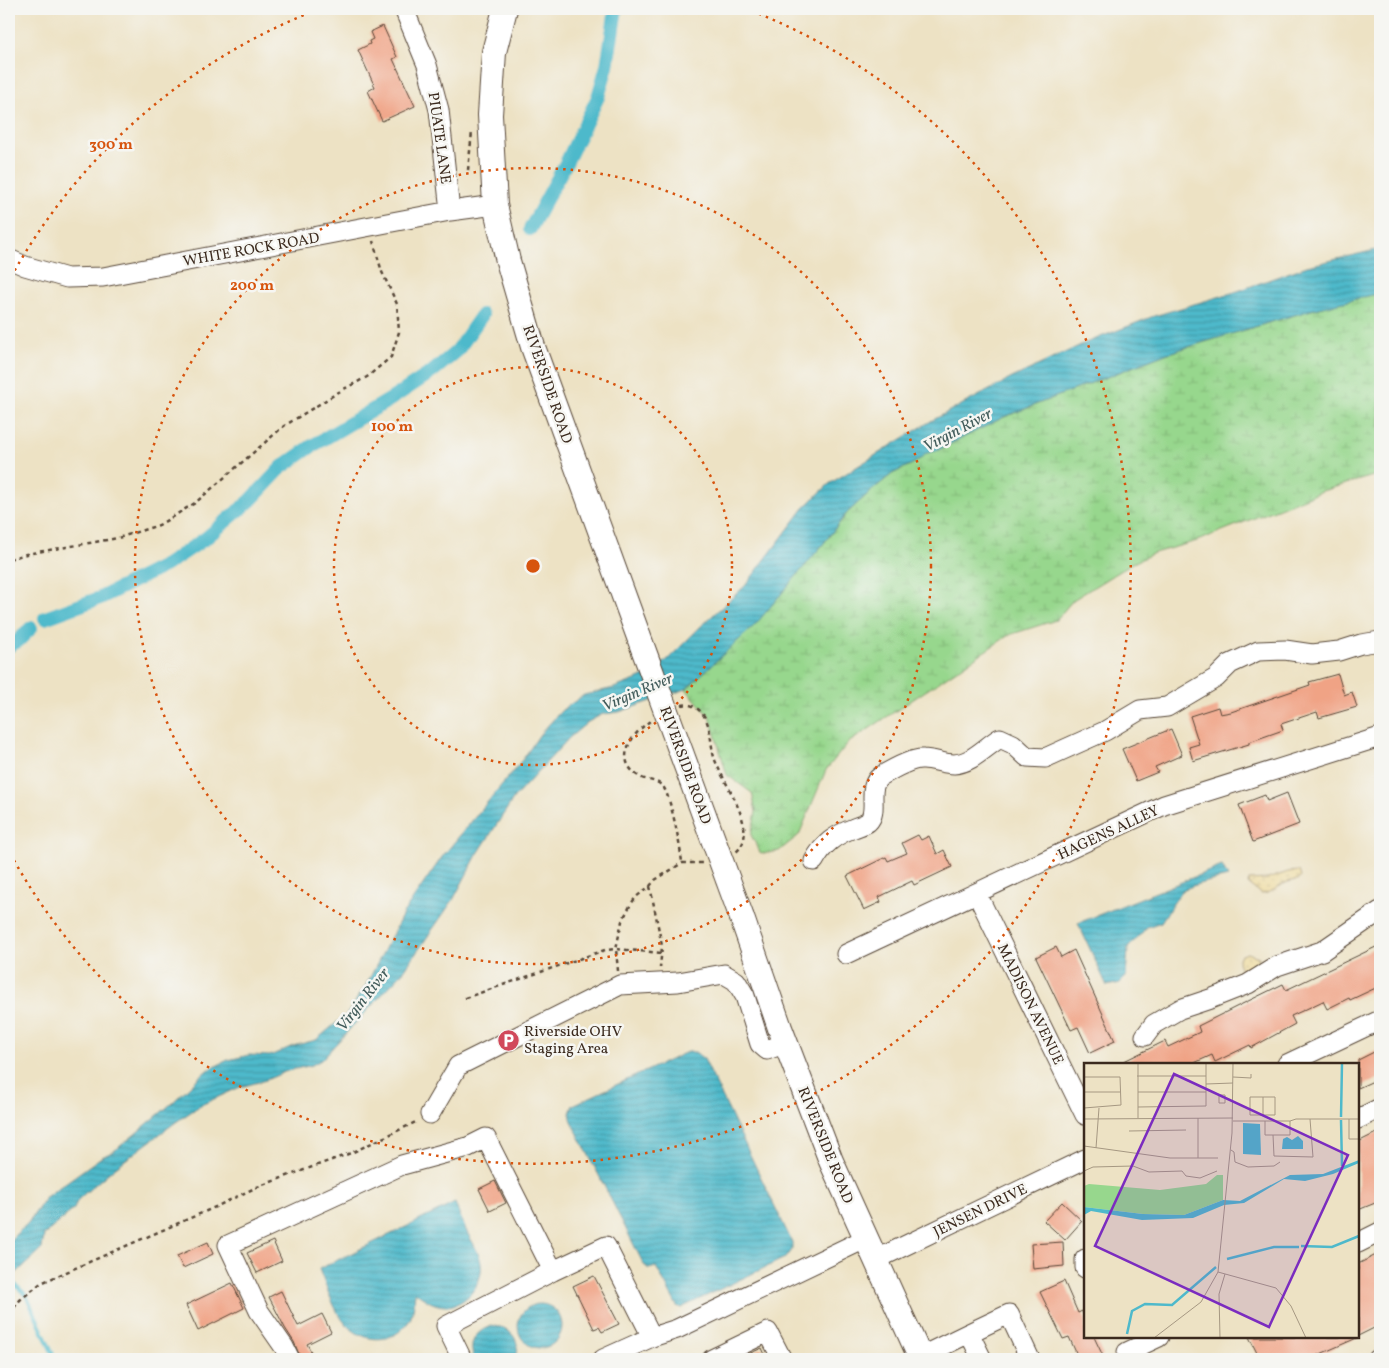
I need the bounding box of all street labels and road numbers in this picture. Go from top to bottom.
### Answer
street label: PIUATE LANE [422,91,455,186]
street label: WHITE ROCK ROAD [181,228,321,273]
street label: RIVERSIDE ROAD [516,322,577,447]
street label: RIVERSIDE ROAD [653,704,716,827]
street label: HAGENS ALLEY [1055,800,1163,866]
street label: MADISON AVENUE [991,941,1068,1069]
street label: RIVERSIDE ROAD [792,1084,858,1207]
street label: JENSEN DRIVE [930,1179,1031,1243]

